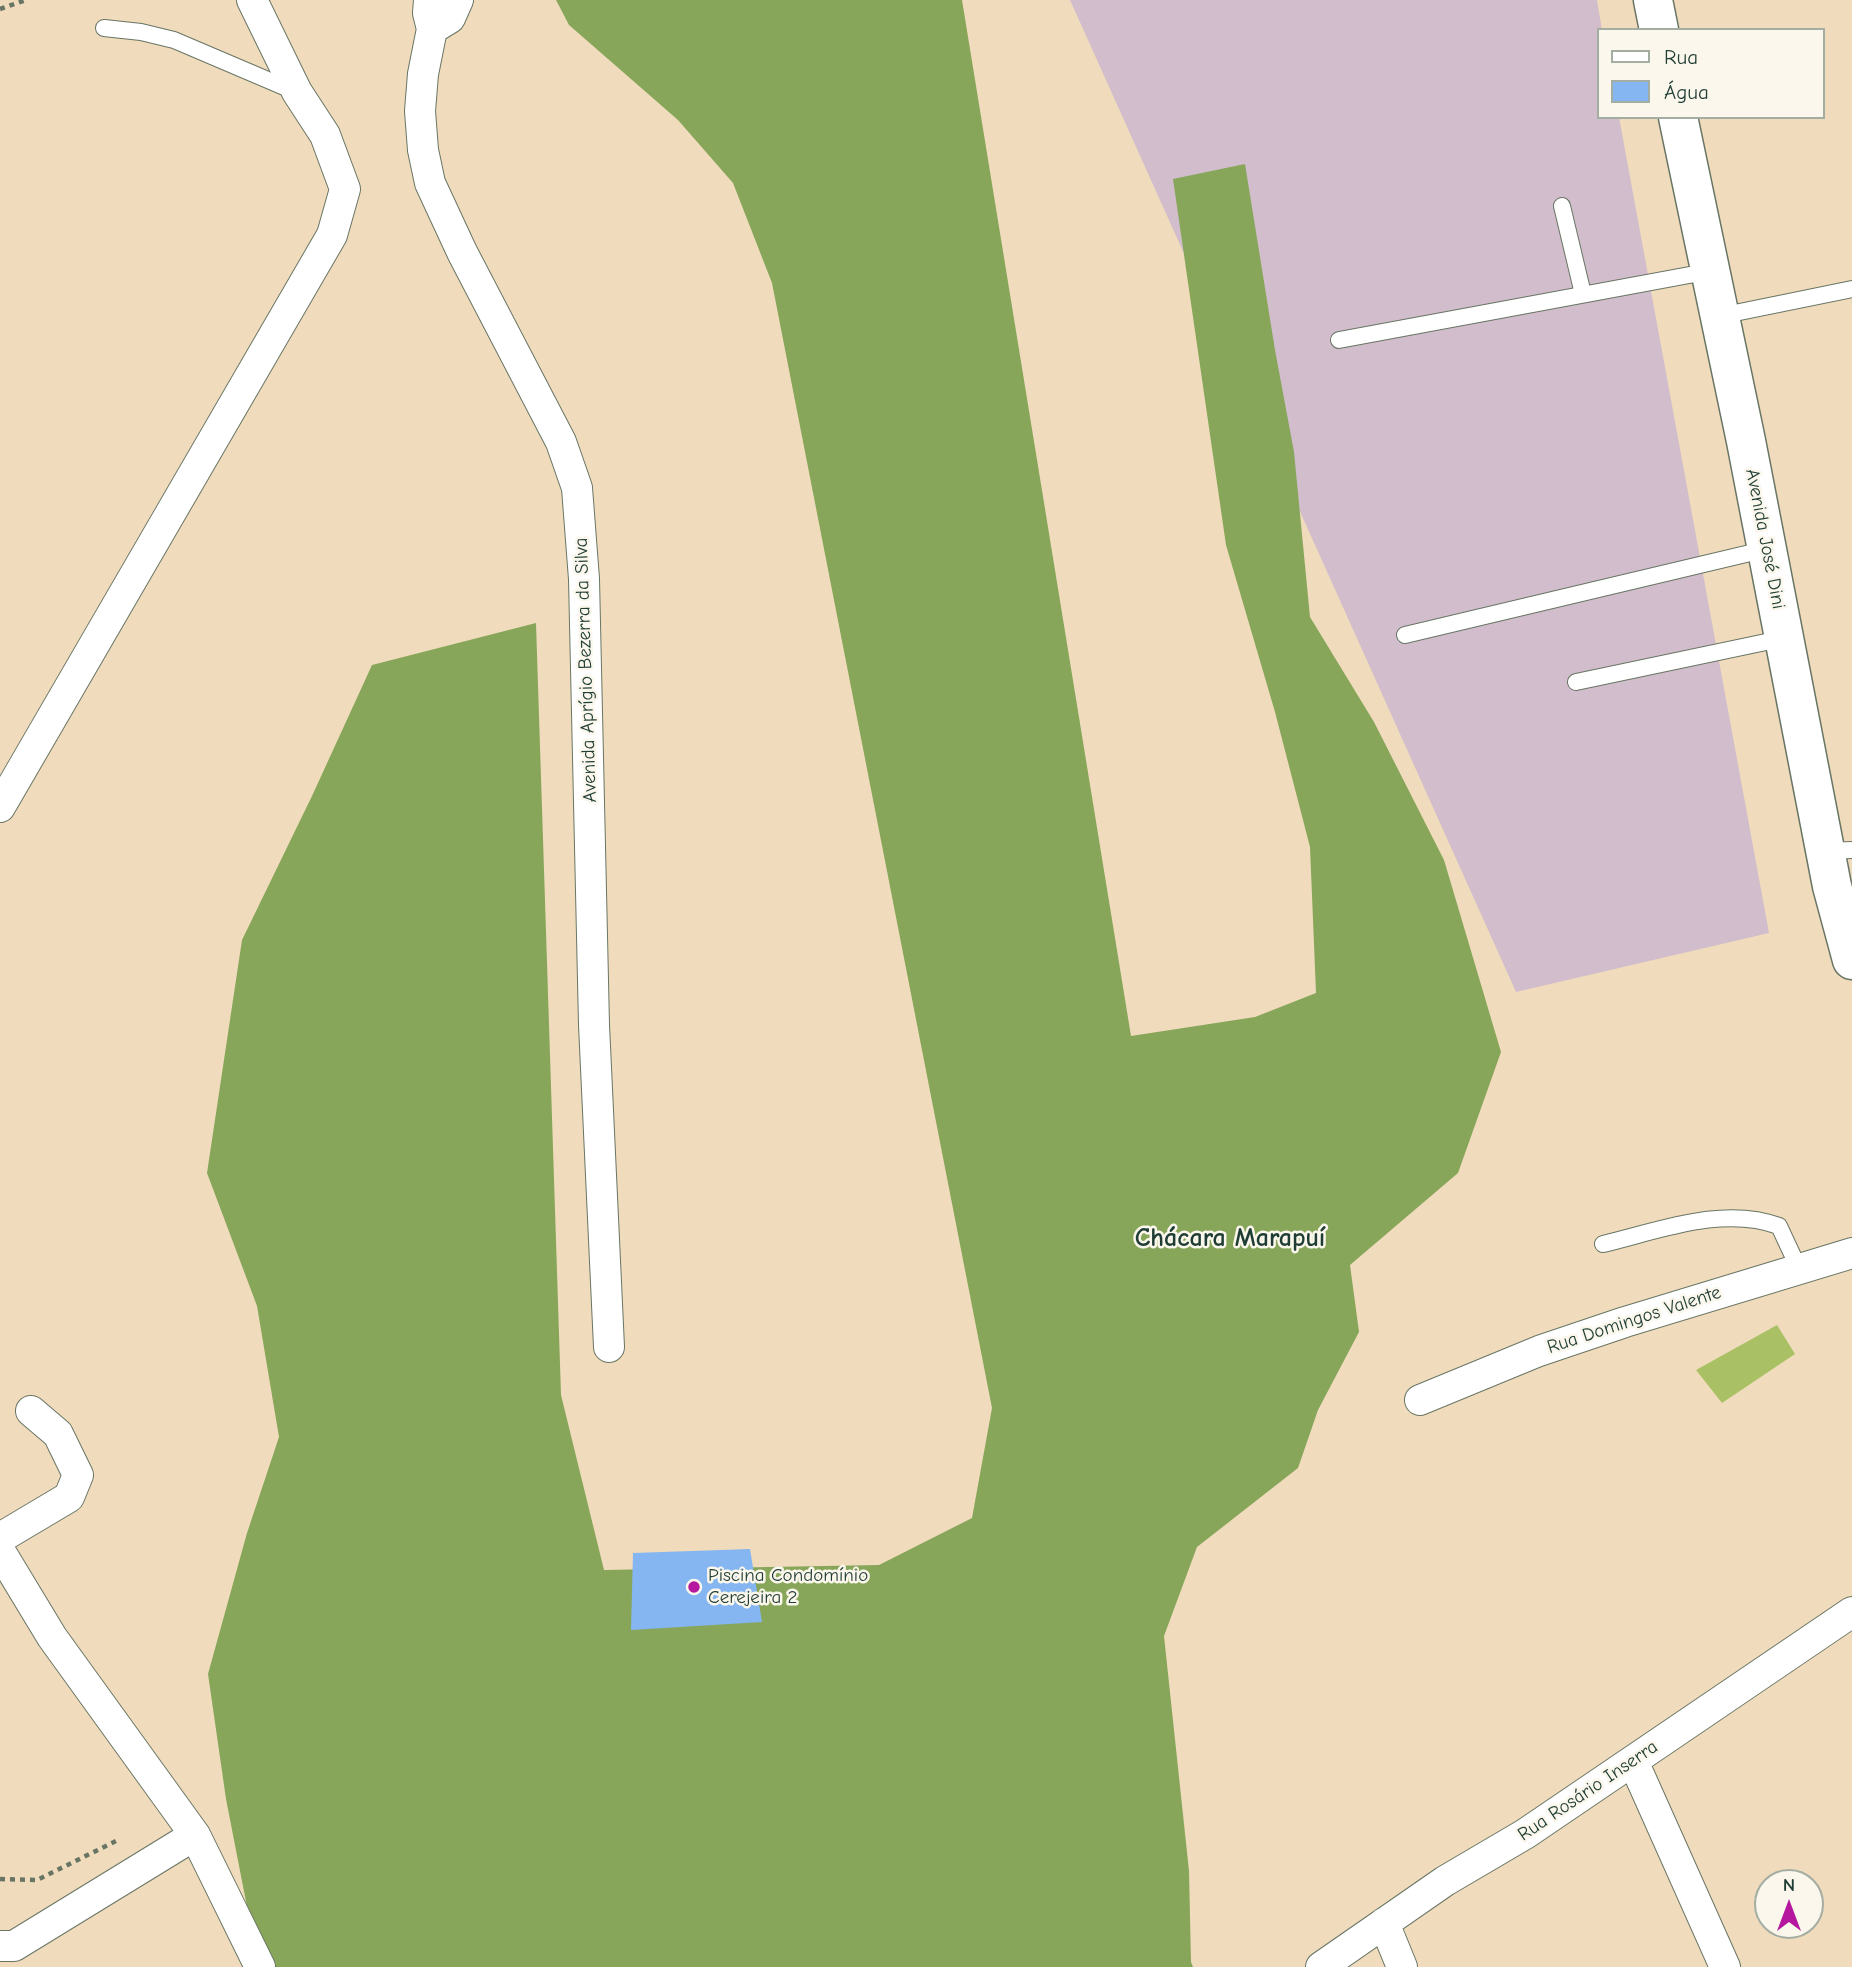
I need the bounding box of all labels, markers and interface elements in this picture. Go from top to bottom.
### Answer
legend [1596,28,1824,119]
text: Rua [1664,45,1698,69]
text: Água [1664,80,1709,104]
street label: Avenida José Dini [1740,467,1790,611]
street label: Avenida Aprígio Bezerra da Silva [570,537,602,803]
district label: Chácara Marapuí [1135,1223,1325,1255]
street label: Rua Domingos Valente [1544,1281,1724,1359]
place label: Piscina Condomínio Cerejeira 2 [708,1565,868,1609]
marker: Piscina Condomínio Cerejeira 2 [686,1579,702,1595]
street label: Rua Rosário Inserra [1514,1736,1662,1846]
north arrow [1754,1869,1824,1939]
text: N [1783,1874,1795,1896]

